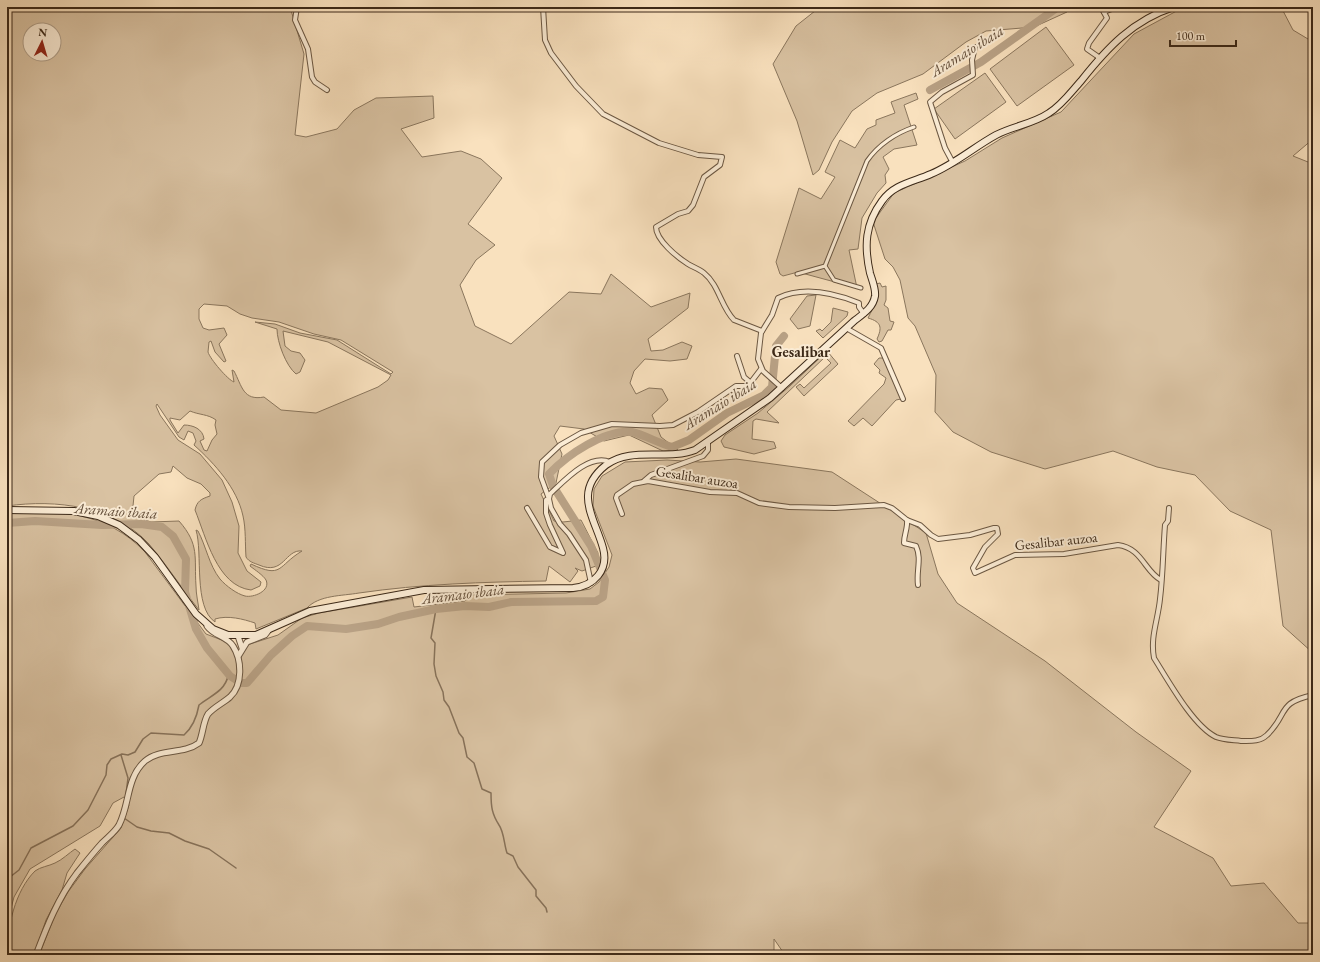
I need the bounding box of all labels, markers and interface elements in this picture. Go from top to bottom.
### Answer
water label: Aramaio ibaia [926,21,1007,81]
north arrow [22,22,62,62]
scale bar [1170,22,1236,48]
text: N [38,25,48,39]
text: 100 m [1176,28,1206,44]
district label: Gesalibar [772,342,831,361]
water label: Aramaio ibaia [679,374,760,434]
street label: Gesalibar auzoa [655,462,740,492]
water label: Aramaio ibaia [73,498,158,523]
street label: Gesalibar auzoa [1014,528,1099,554]
water label: Aramaio ibaia [420,579,505,608]

